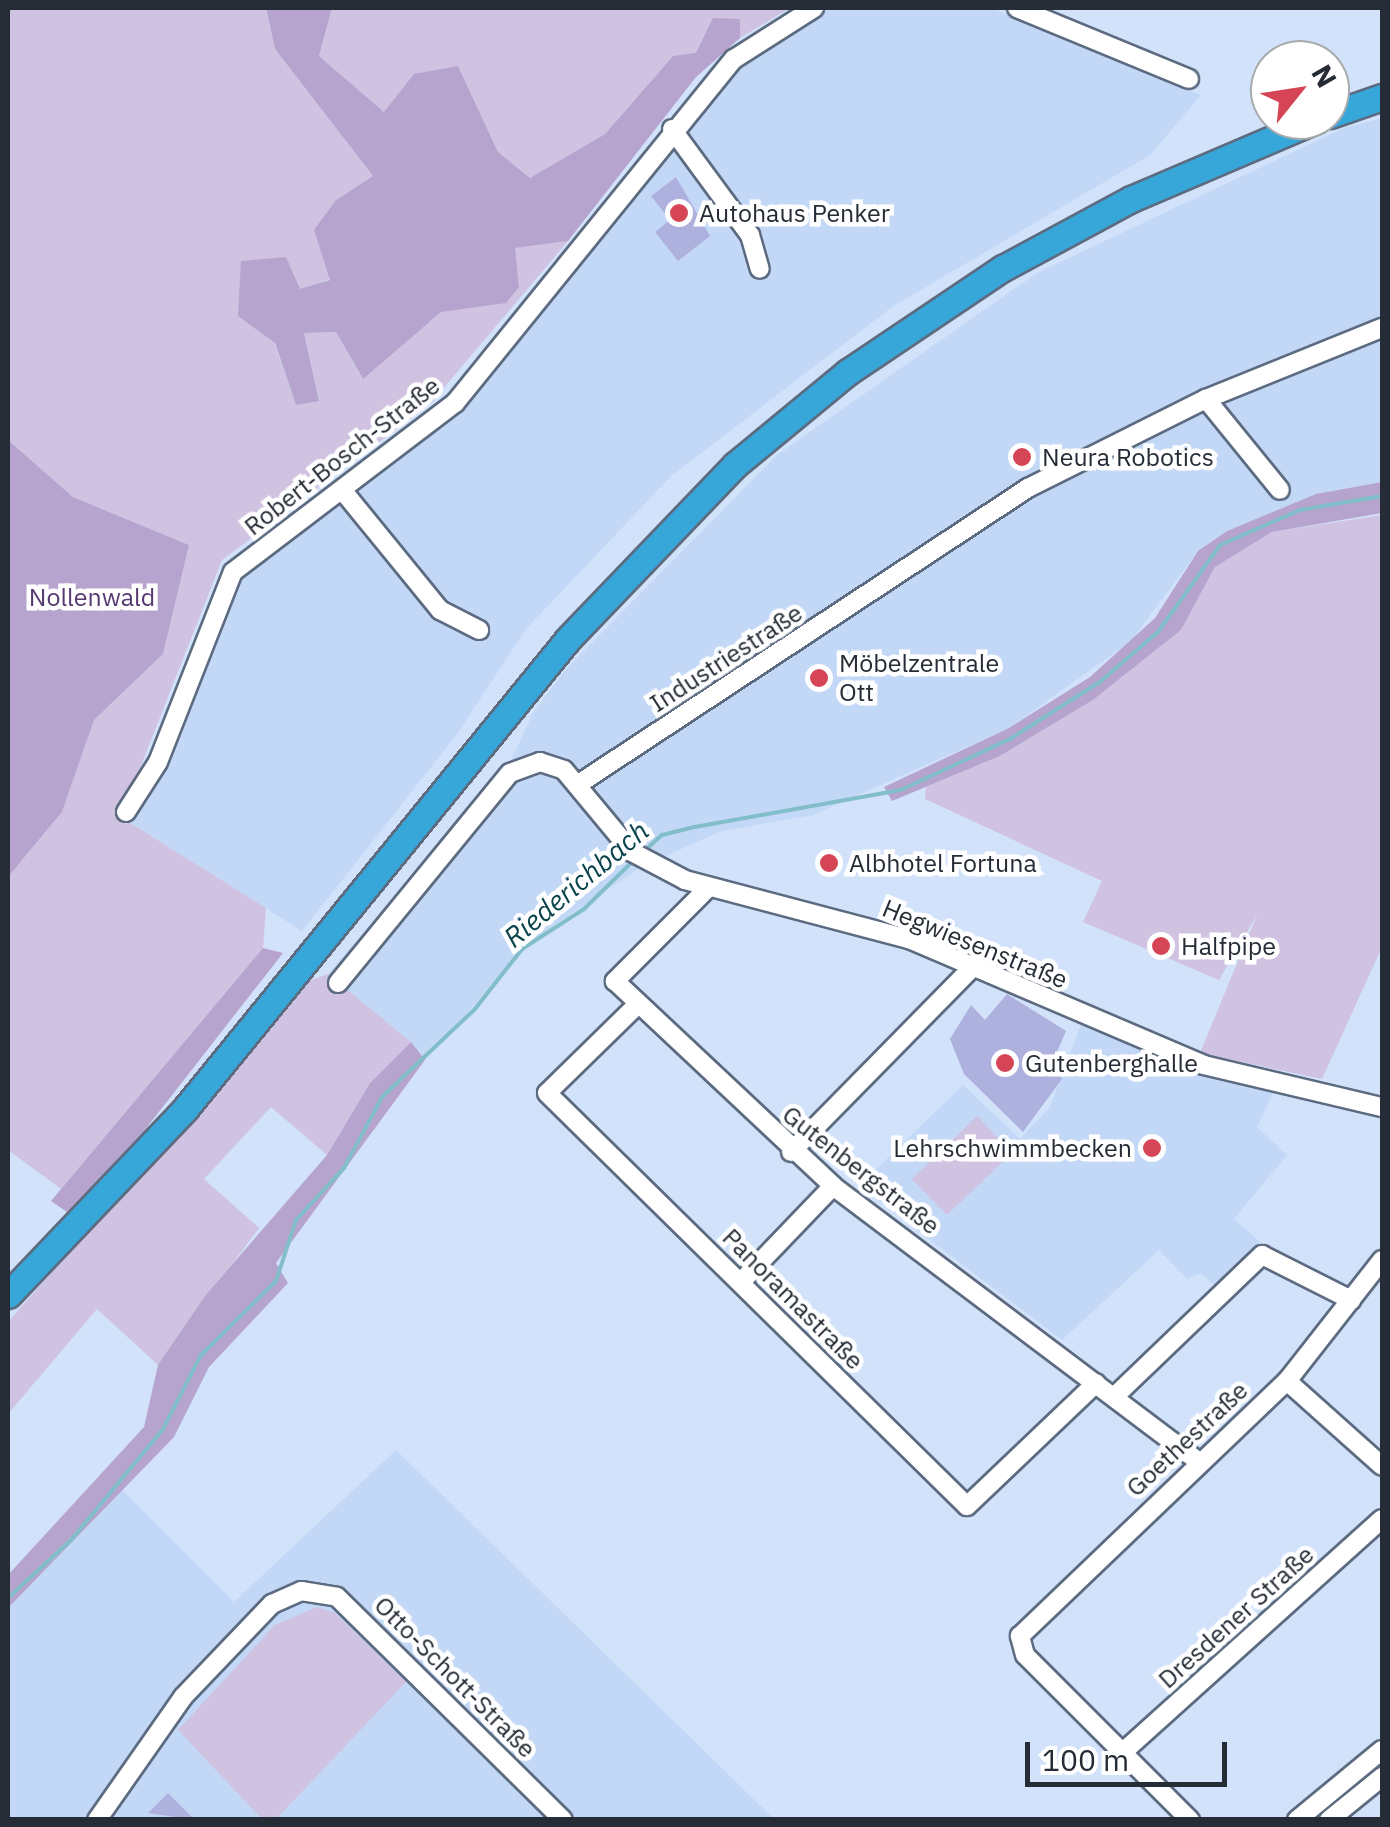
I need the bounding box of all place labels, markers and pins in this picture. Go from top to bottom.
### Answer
place label: Autohaus Penker [699,198,890,228]
marker: Autohaus Penker [668,202,690,224]
place label: Neura Robotics [1042,442,1214,472]
marker: Neura Robotics [1011,446,1033,468]
place label: Möbelzentrale Ott [839,649,999,708]
marker: Möbelzentrale Ott [808,667,830,689]
place label: Albhotel Fortuna [849,848,1037,878]
marker: Albhotel Fortuna [818,852,840,874]
place label: Halfpipe [1181,931,1276,961]
marker: Halfpipe [1150,935,1172,957]
place label: Gutenberghalle [1025,1048,1198,1078]
marker: Gutenberghalle [994,1052,1016,1074]
place label: Lehrschwimmbecken [893,1133,1132,1163]
marker: Lehrschwimmbecken [1141,1137,1163,1159]

